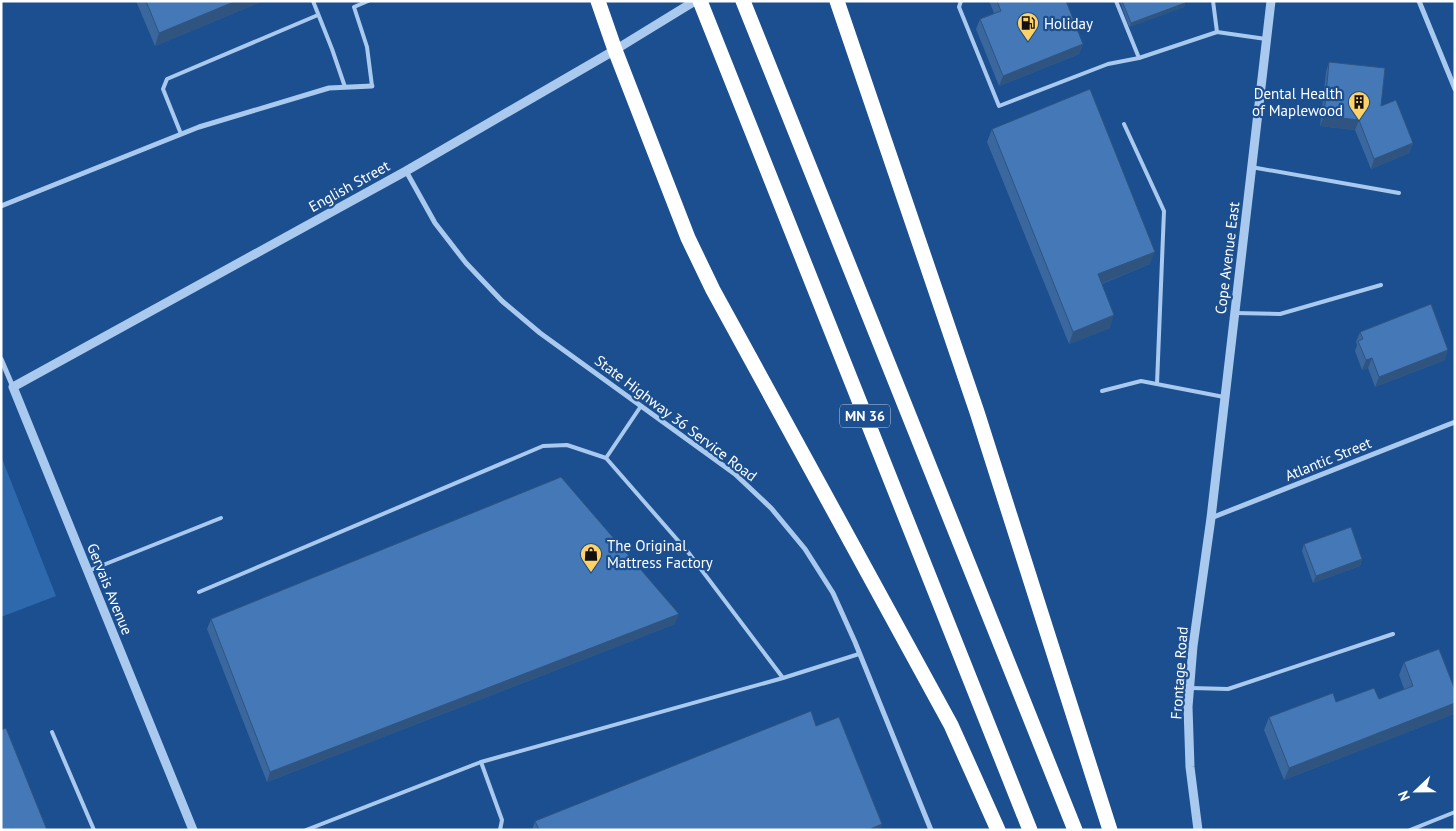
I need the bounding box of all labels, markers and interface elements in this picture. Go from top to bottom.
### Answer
fuel station icon: Holiday [1016,11,1040,42]
place label: Holiday [1044,14,1093,33]
place label: Dental Health of Maplewood [1252,84,1343,120]
building icon: Dental Health of Maplewood [1347,90,1371,121]
street label: English Street [305,156,393,216]
street label: Cope Avenue East [1211,201,1243,315]
street label: State Highway 36 Service Road [591,351,761,485]
road number: MN 36 [840,404,890,428]
street label: Atlantic Street [1282,433,1374,485]
place label: The Original Mattress Factory [607,536,713,572]
street label: Gervais Avenue [83,540,137,638]
shop icon: The Original Mattress Factory [579,542,603,573]
street label: Frontage Road [1166,626,1192,720]
north arrow [1391,766,1441,816]
text: N [1394,788,1414,804]

